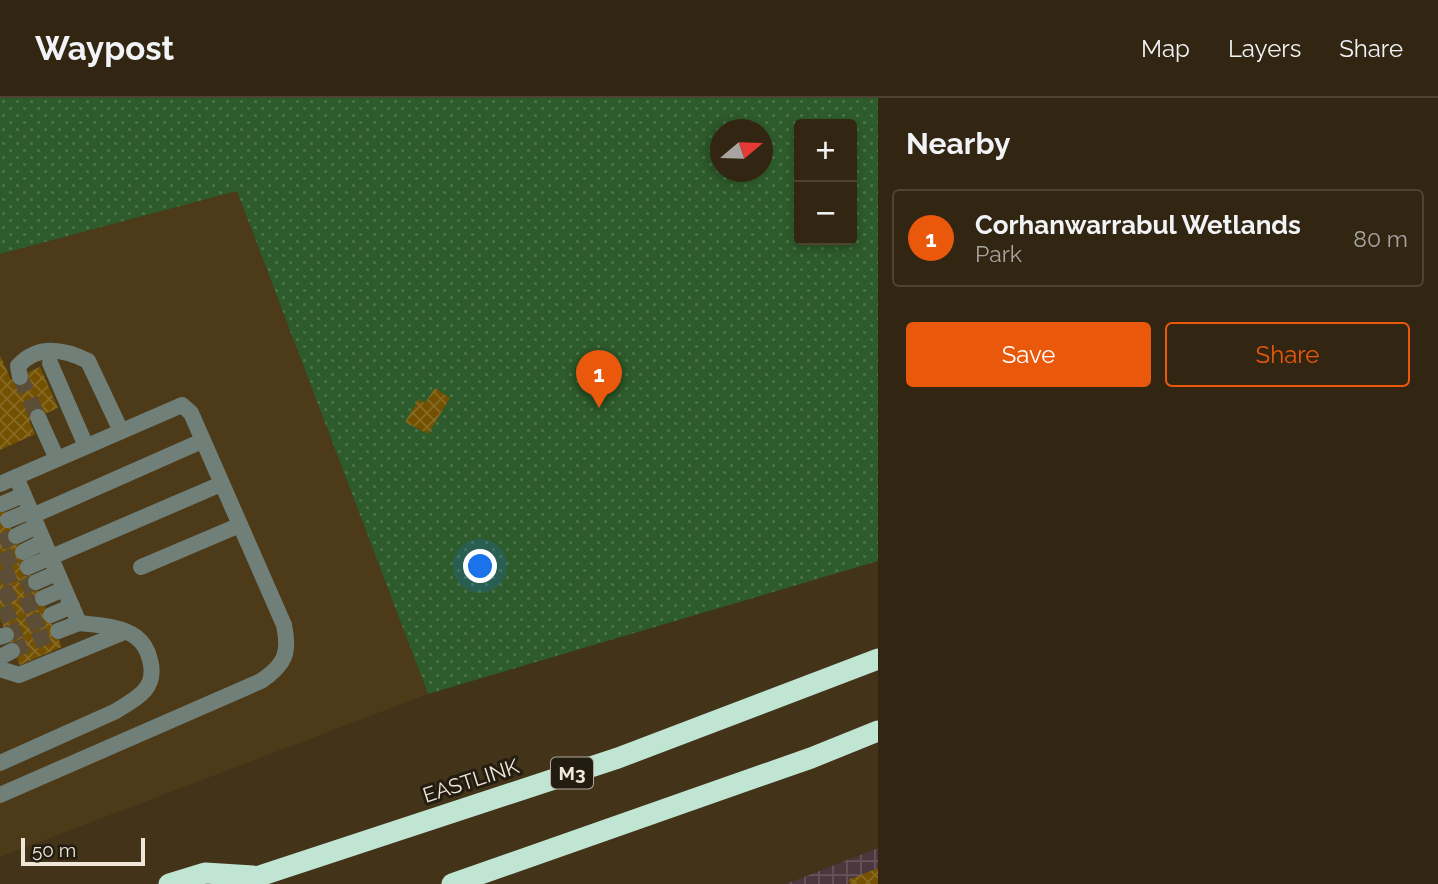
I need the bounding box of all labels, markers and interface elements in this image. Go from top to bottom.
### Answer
text: Waypost [35,29,174,68]
text: Map [1141,34,1190,63]
text: Layers [1228,34,1301,63]
text: Share [1339,34,1403,63]
north arrow [710,119,773,182]
map controls [794,119,857,245]
button: + [794,119,857,182]
text: Nearby [906,126,1010,161]
button: − [794,182,857,245]
text: Corhanwarrabul Wetlands [975,210,1301,240]
text: 1 [925,225,937,252]
text: 80 m [1353,225,1408,252]
text: Park [975,240,1022,267]
button: Save [906,322,1151,387]
button: Share [1165,322,1410,387]
pin: 1 [576,350,622,408]
your location [463,549,497,583]
street label: EASTLINK [420,753,522,808]
road number: M3 [551,758,593,788]
scale bar [21,835,145,867]
text: 50 m [32,839,76,861]

